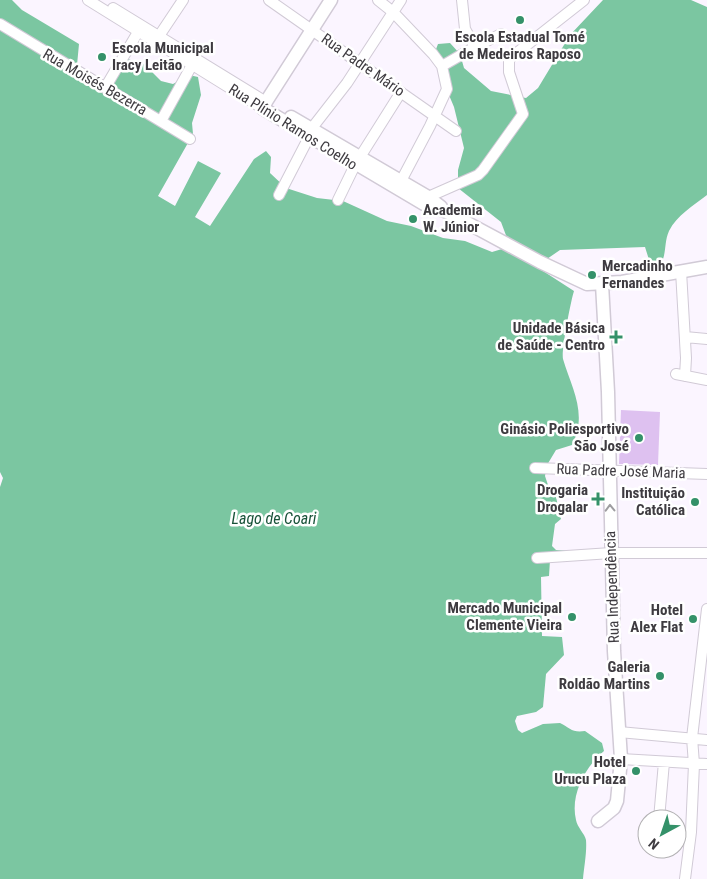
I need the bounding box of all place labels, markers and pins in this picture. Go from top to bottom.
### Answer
marker: Escola Estadual Tomé de Medeiros Raposo [514,14,526,26]
place label: Escola Estadual Tomé de Medeiros Raposo [455,28,585,63]
place label: Escola Municipal Iracy Leitão [112,39,214,74]
marker: Escola Municipal Iracy Leitão [96,51,108,63]
place label: Academia W. Júnior [423,201,483,236]
marker: Academia W. Júnior [407,213,419,225]
place label: Mercadinho Fernandes [602,257,673,292]
marker: Mercadinho Fernandes [586,269,598,281]
place label: Unidade Básica de Saúde - Centro [498,319,605,354]
marker: Unidade Básica de Saúde - Centro [609,330,623,344]
place label: Ginásio Poliesportivo São José [500,420,629,455]
marker: Ginásio Poliesportivo São José [633,432,645,444]
place label: Drogaria Drogalar [537,481,588,516]
place label: Instituição Católica [621,484,685,519]
marker: Drogaria Drogalar [592,493,604,505]
marker: Instituição Católica [689,496,701,508]
place label: Mercado Municipal Clemente Vieira [447,599,562,634]
place label: Hotel Alex Flat [630,601,683,636]
marker: Mercado Municipal Clemente Vieira [566,611,578,623]
marker: Hotel Alex Flat [687,613,699,625]
place label: Galeria Roldão Martins [559,658,650,693]
marker: Galeria Roldão Martins [654,670,666,682]
place label: Hotel Urucu Plaza [554,753,626,788]
marker: Hotel Urucu Plaza [630,765,642,777]

